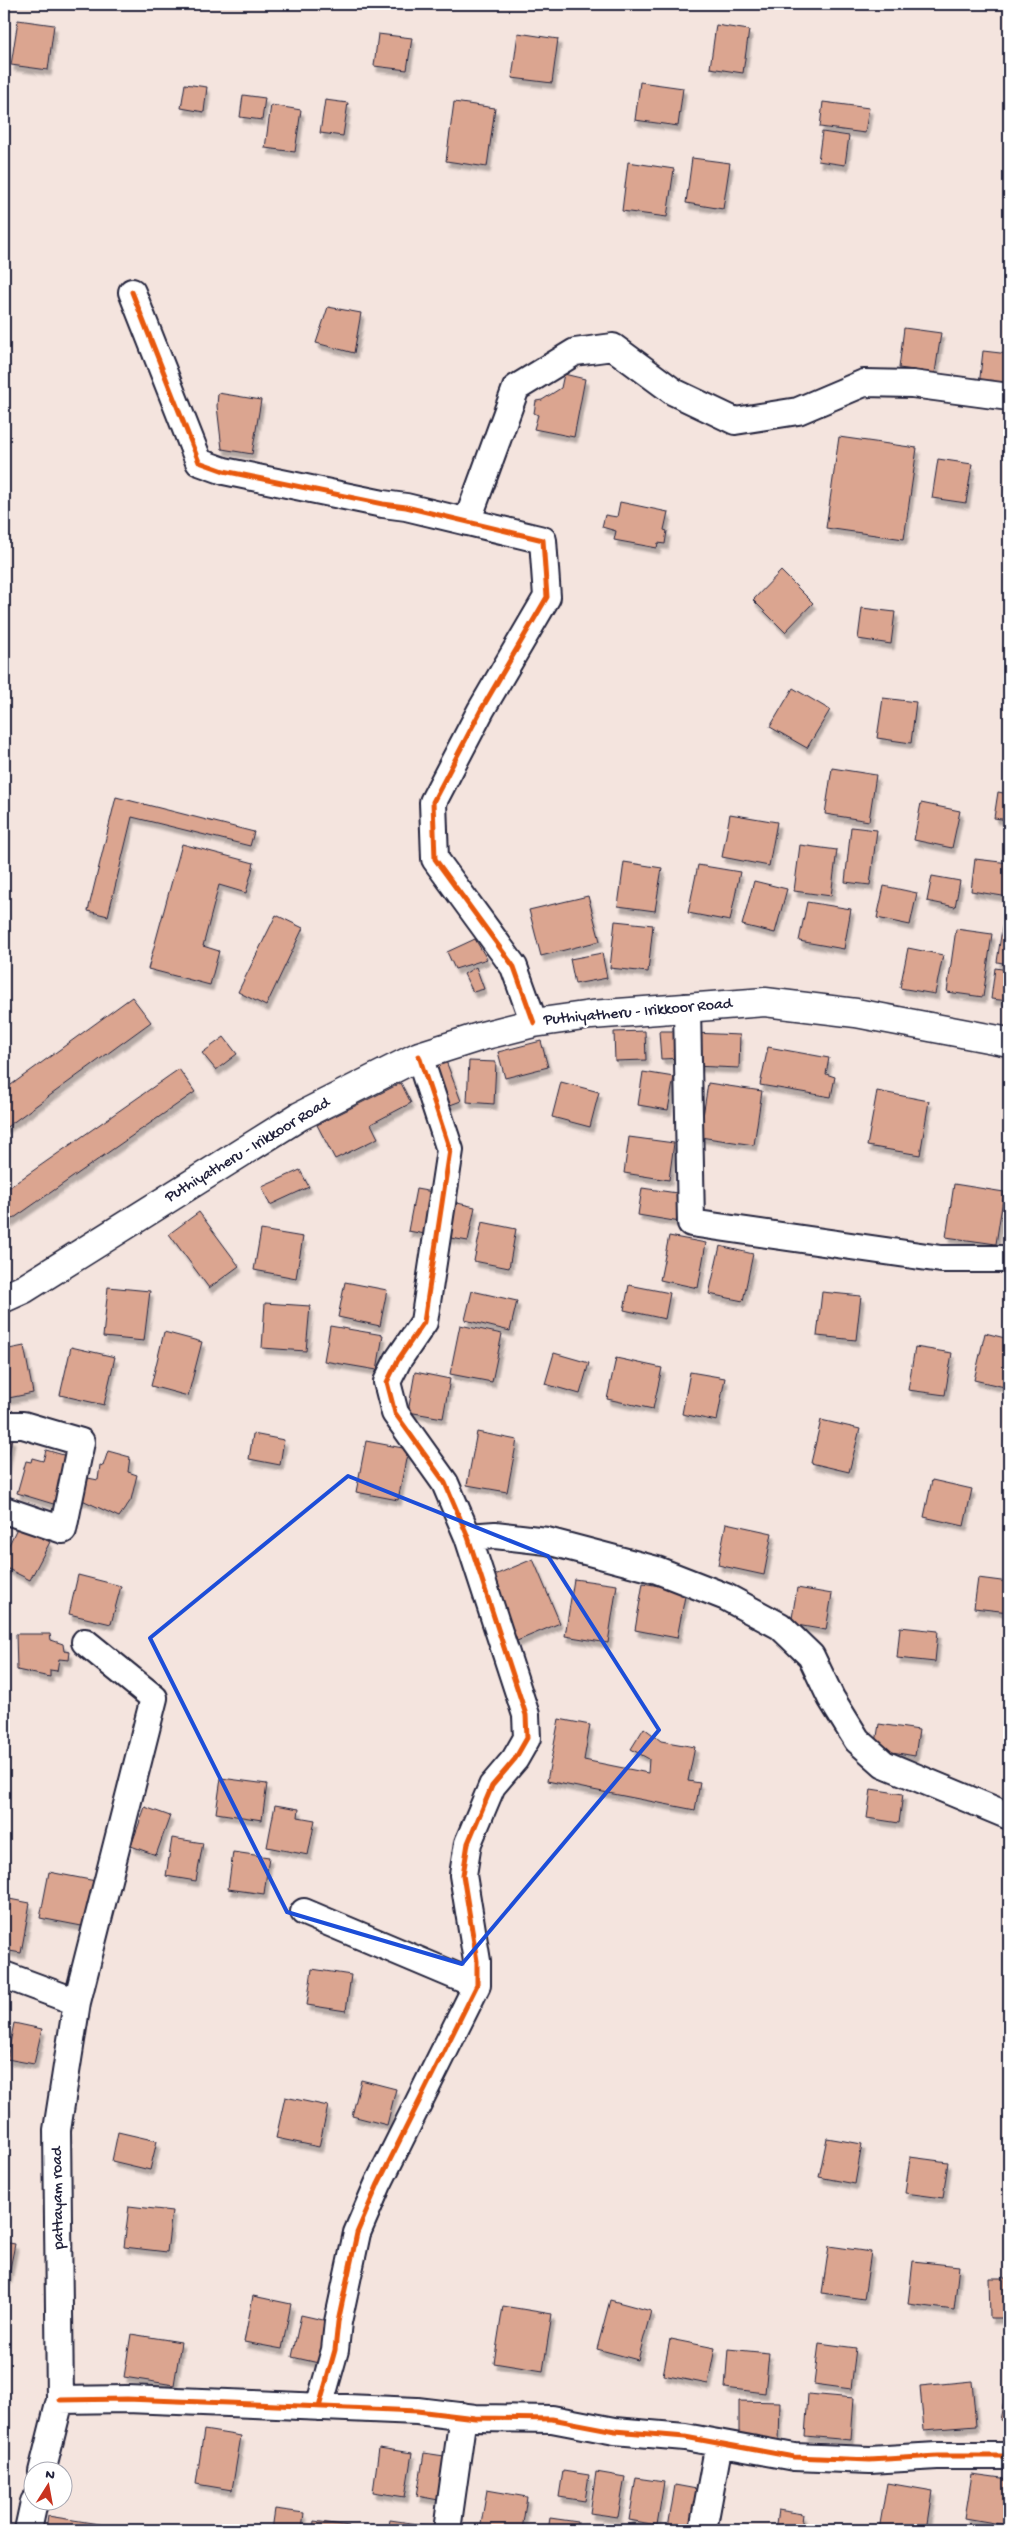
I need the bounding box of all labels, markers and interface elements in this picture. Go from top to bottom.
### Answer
street label: Puthiyatheru - Irikkoor Road [542,995,735,1031]
street label: Puthiyatheru - Irikkoor Road [161,1093,335,1208]
street label: pattayam road [49,2145,69,2251]
north arrow [22,2462,72,2512]
text: N [44,2466,56,2485]

